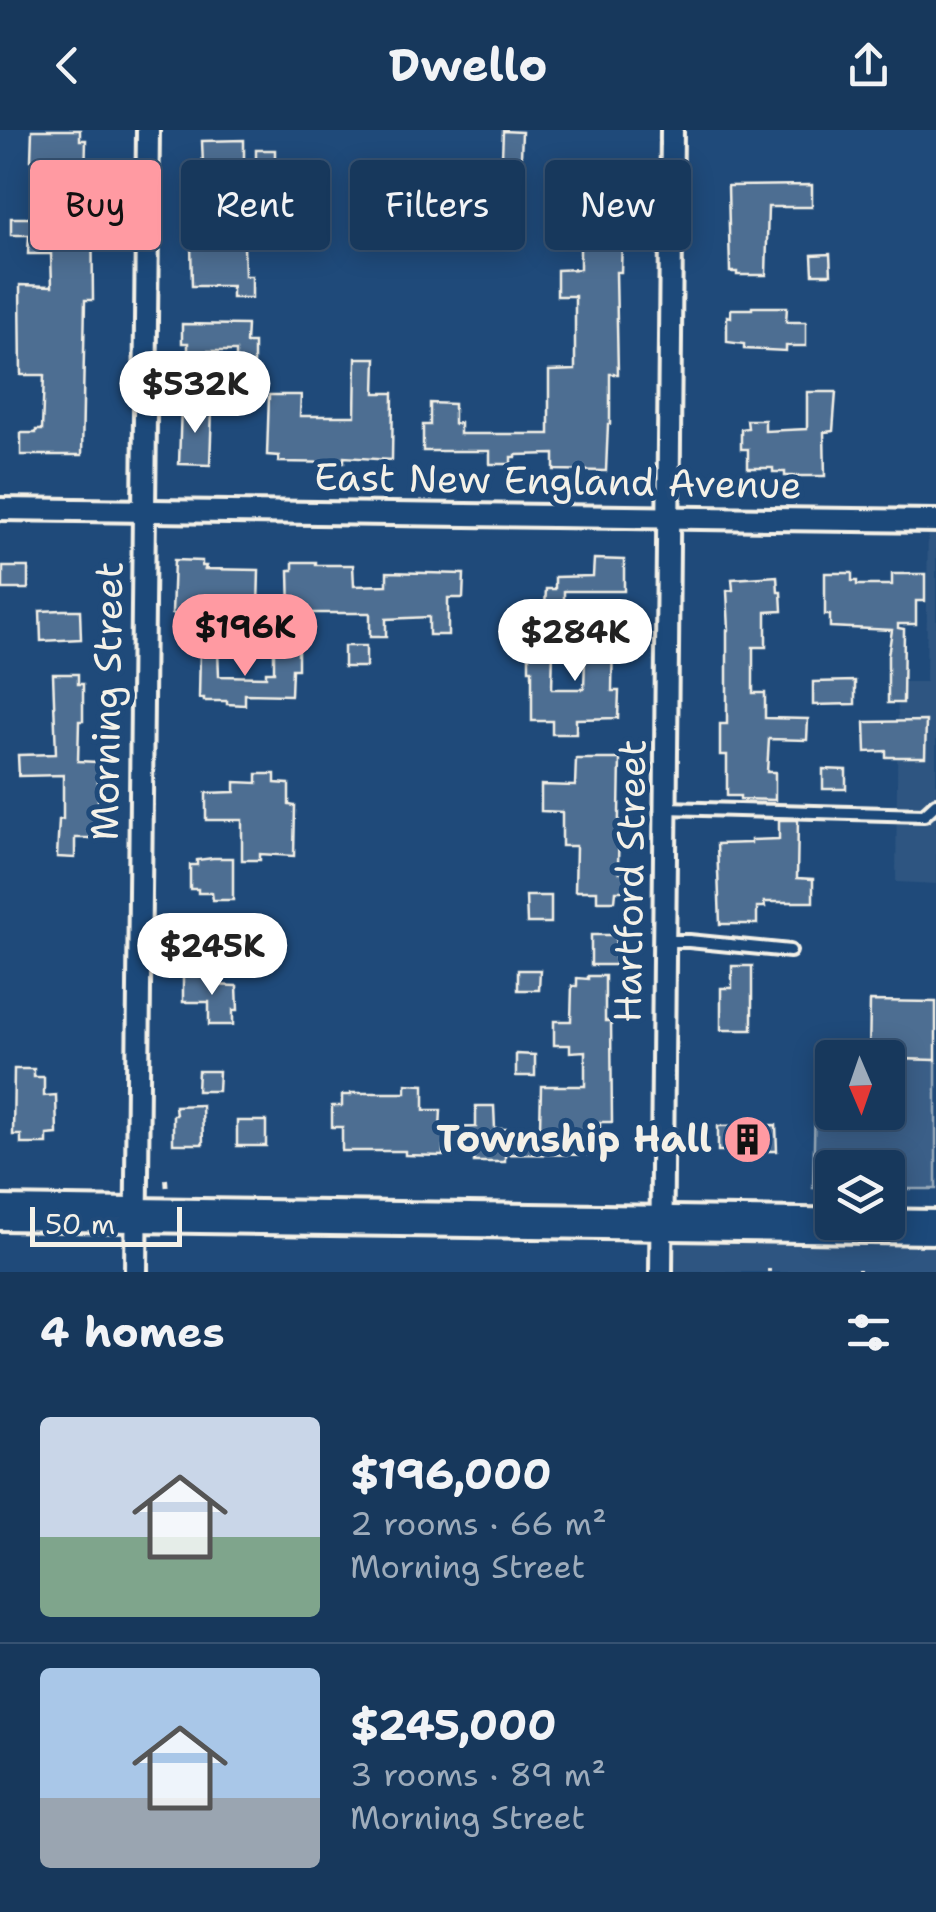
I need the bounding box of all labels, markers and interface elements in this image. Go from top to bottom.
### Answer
text: Dwello [389,35,547,95]
icon: back [40,38,95,93]
icon: share [841,38,896,93]
chip: Buy [30,160,161,250]
chip: Rent [181,160,330,250]
chip: Filters [350,160,525,250]
chip: New [545,160,691,250]
pin: $532K [125,351,265,436]
text: $532K [141,362,249,405]
street label: East New England Avenue [314,451,802,510]
street label: Morning Street [79,561,134,841]
pin: $196K [175,594,315,679]
pin: $284K [505,599,645,684]
text: $196K [194,605,296,648]
text: $284K [520,610,630,653]
street label: Hartford Street [602,739,657,1023]
pin: $245K [142,913,282,998]
text: $245K [159,924,265,967]
north arrow [815,1040,905,1130]
map controls [815,1040,905,1240]
place label: Township Hall [436,1113,712,1164]
building icon: Township Hall [721,1113,773,1165]
button: layers [815,1150,905,1240]
scale bar [30,1202,182,1246]
text: 50 m [45,1205,115,1243]
text: 4 homes [40,1304,225,1360]
icon: filters [841,1305,896,1360]
text: $196,000 [350,1446,552,1502]
icon: home [120,1457,240,1577]
text: 2 rooms · 66 m² [350,1502,607,1545]
text: Morning Street [350,1545,585,1588]
text: $245,000 [350,1697,557,1753]
icon: home [120,1708,240,1828]
text: 3 rooms · 89 m² [350,1753,606,1796]
text: Morning Street [350,1796,585,1839]

